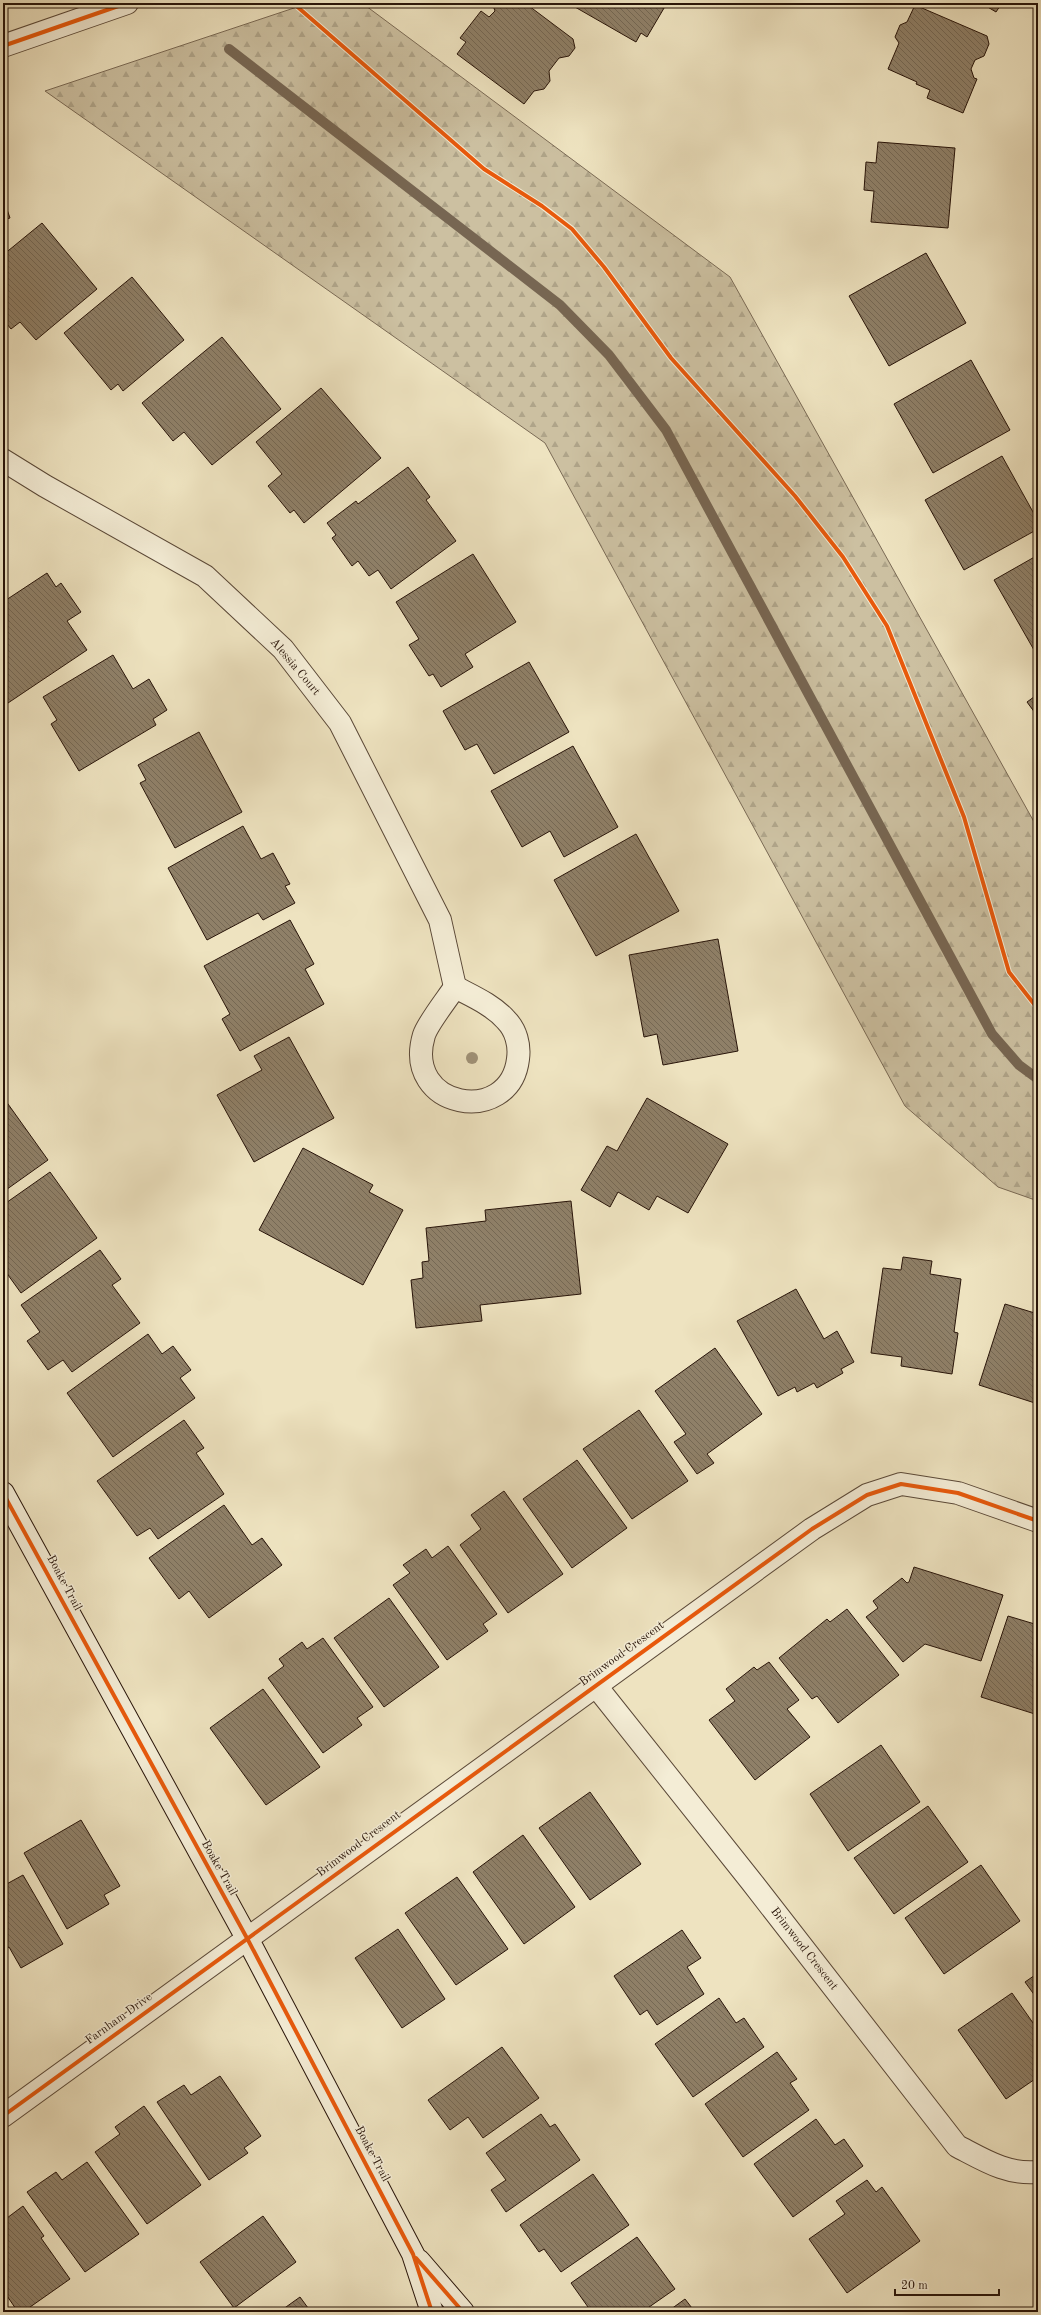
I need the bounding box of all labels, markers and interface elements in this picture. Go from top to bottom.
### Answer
street label: Alessia Court [268,636,322,698]
street label: Boake Trail [44,1553,84,1613]
street label: Brimwood Crescent [577,1619,667,1689]
street label: Brimwood Crescent [315,1809,403,1879]
street label: Boake Trail [199,1838,239,1898]
street label: Brimwood Crescent [768,1905,840,1993]
street label: Farnham Drive [84,1991,155,2047]
street label: Boake Trail [352,2124,392,2184]
scale bar [895,2271,999,2297]
text: 20 m [901,2280,928,2292]

